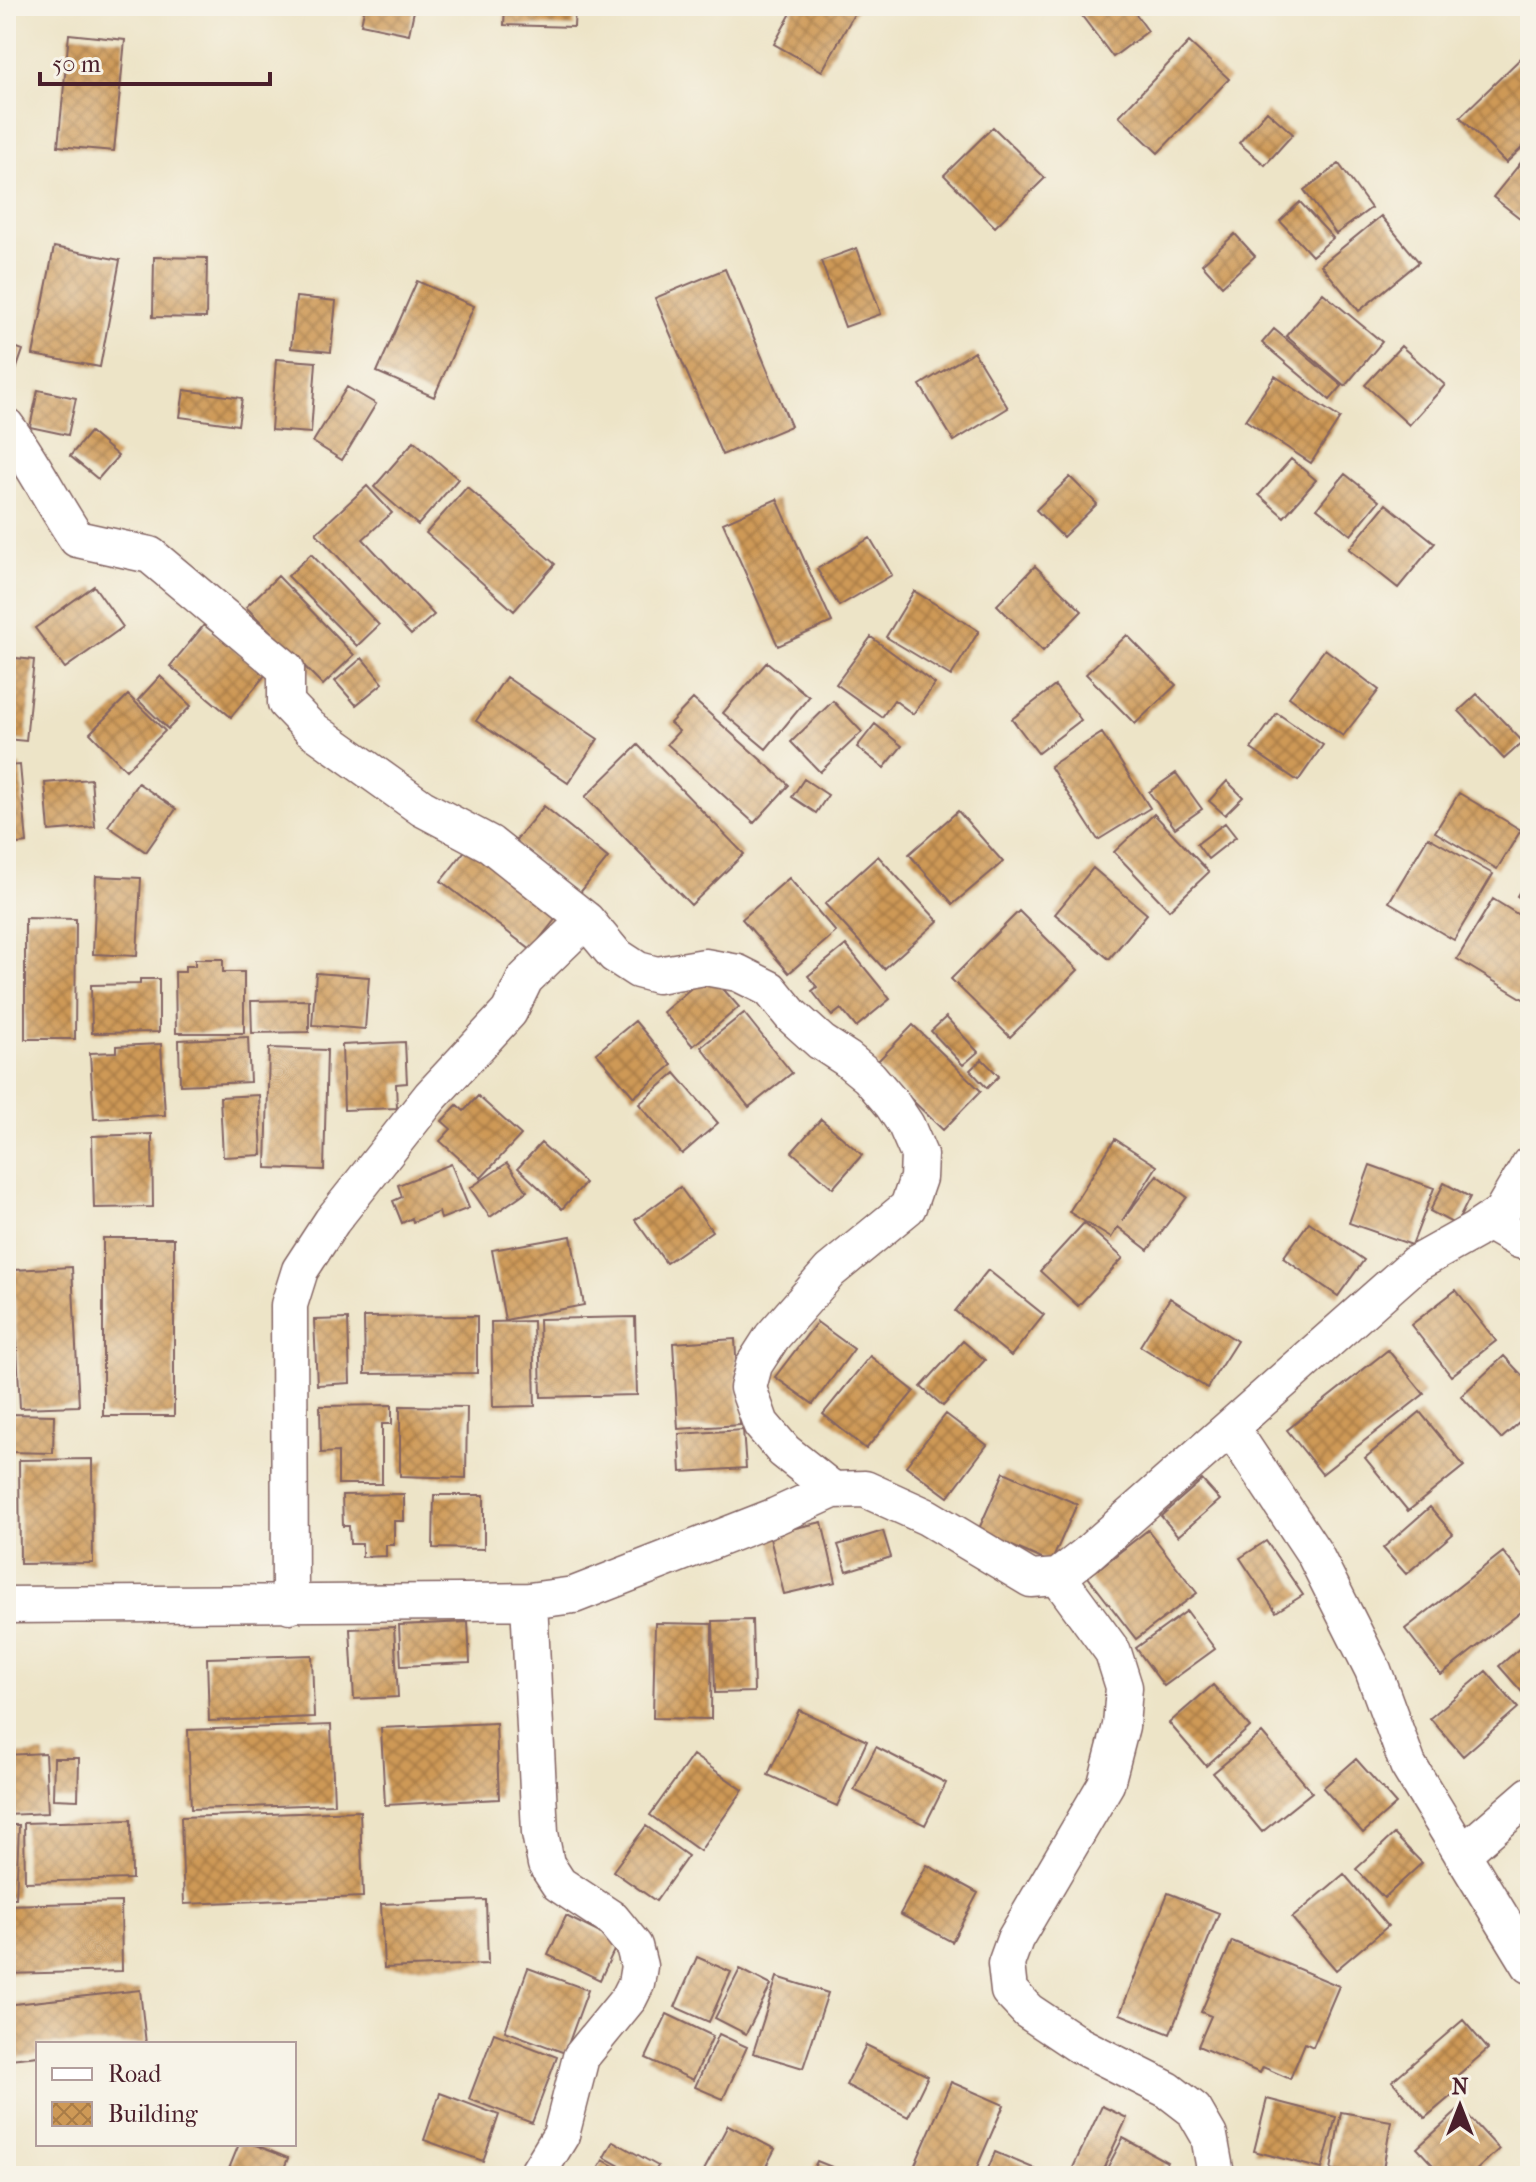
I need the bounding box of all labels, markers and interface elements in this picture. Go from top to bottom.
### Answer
scale bar [40,36,270,86]
text: 50 m [52,50,101,78]
legend [36,2042,296,2146]
text: Road [108,2060,162,2088]
north arrow [1420,2066,1500,2146]
text: N [1452,2074,1469,2100]
text: Building [108,2100,199,2128]

